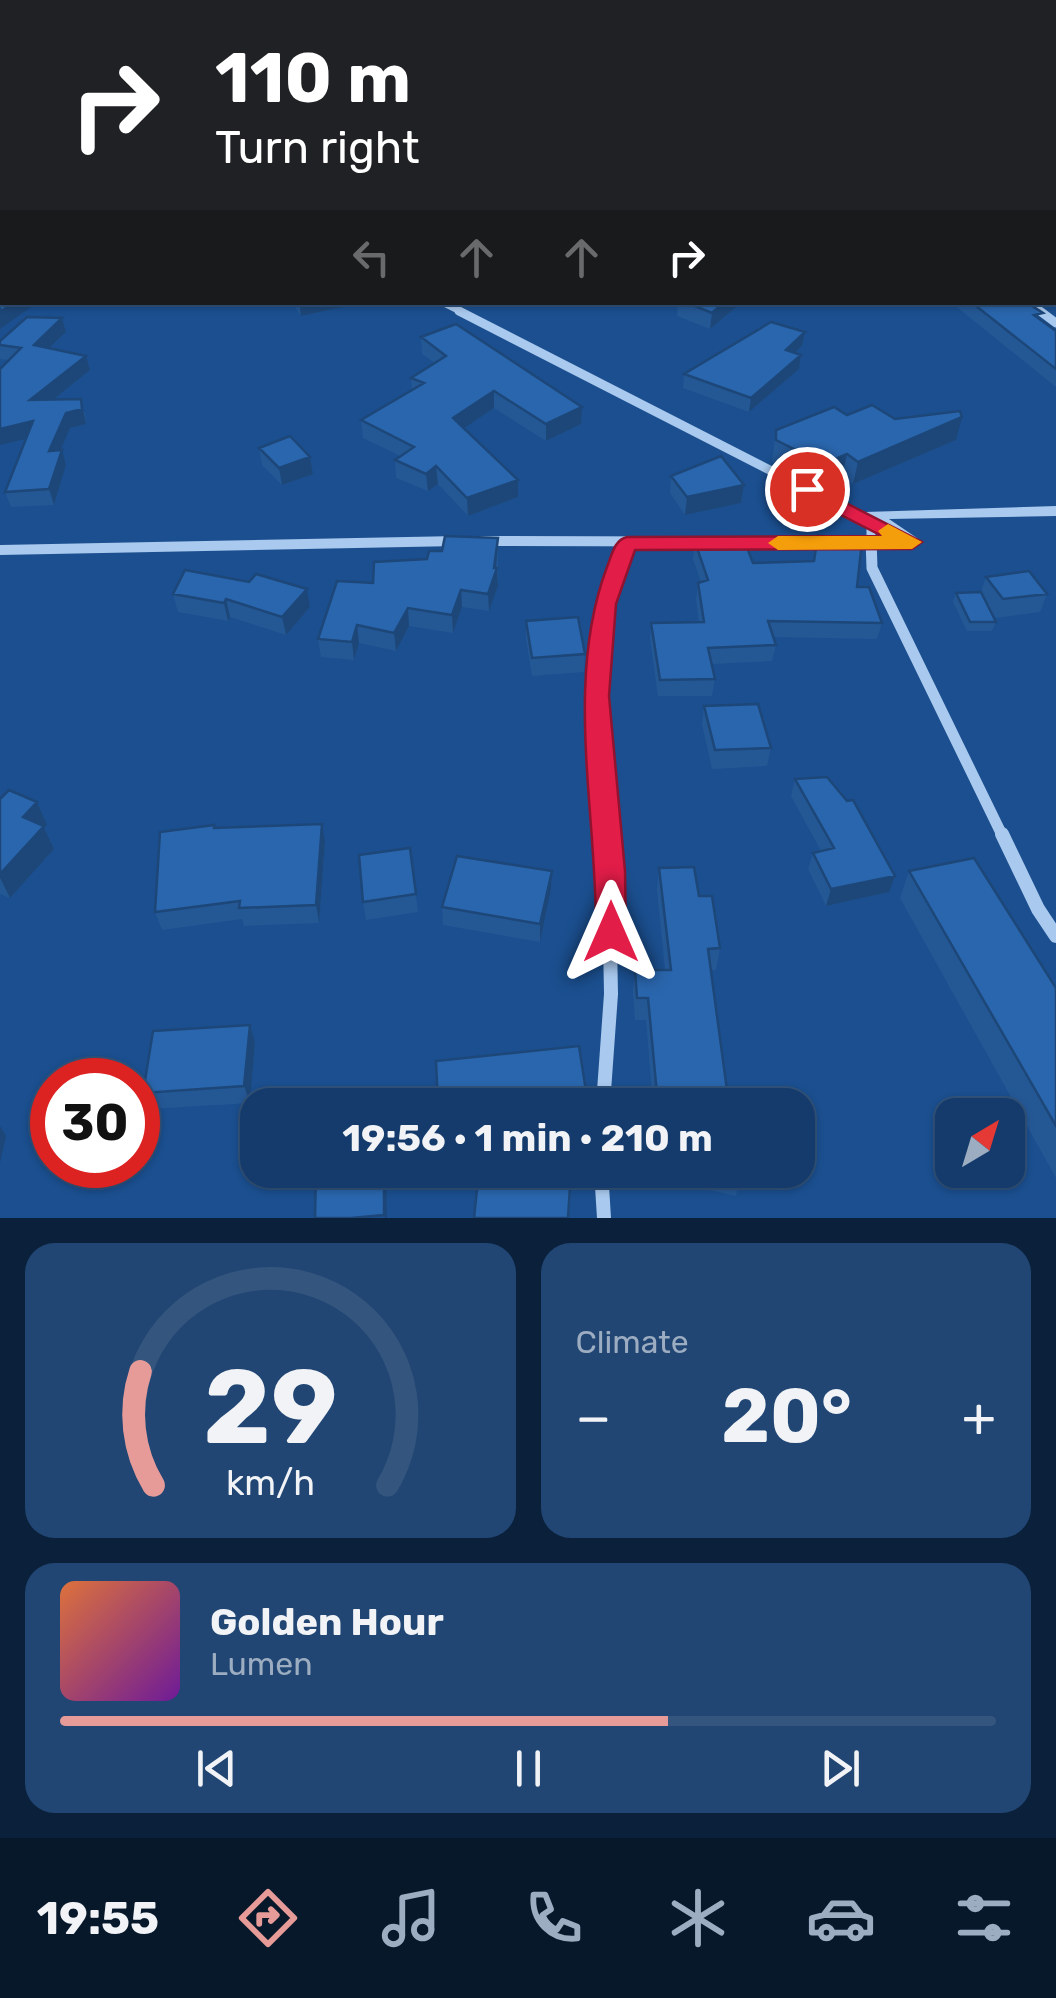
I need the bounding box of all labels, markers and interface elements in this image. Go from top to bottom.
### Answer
text: 110 m [215,37,411,120]
icon: right [50,40,180,170]
text: Turn right [215,121,419,174]
icon: left [344,230,399,285]
icon: ahead [449,230,504,285]
icon: ahead [554,230,609,285]
icon: right [659,230,714,285]
pin [765,447,850,532]
icon: arrive [780,462,835,517]
position arrow [559,880,663,984]
speed limit sign: 30 [30,1058,160,1188]
north arrow [935,1098,1025,1188]
map controls [935,1098,1025,1188]
text: 19:56 · 1 min · 210 m [342,1115,713,1161]
text: Climate [576,1323,689,1361]
text: 29 [203,1346,337,1469]
text: 20° [721,1372,852,1461]
text: − [576,1385,611,1450]
text: + [962,1385,996,1450]
text: km/h [226,1462,315,1504]
text: Golden Hour [210,1599,444,1645]
text: Lumen [210,1645,313,1683]
icon: previous [189,1741,244,1796]
icon: pause [501,1741,556,1796]
icon: next [813,1741,868,1796]
icon: directions [233,1883,303,1953]
icon: music [376,1883,446,1953]
icon: phone [519,1883,589,1953]
icon: climate [663,1883,733,1953]
icon: car [806,1883,876,1953]
icon: filters [949,1883,1019,1953]
text: 19:55 [37,1892,159,1945]

